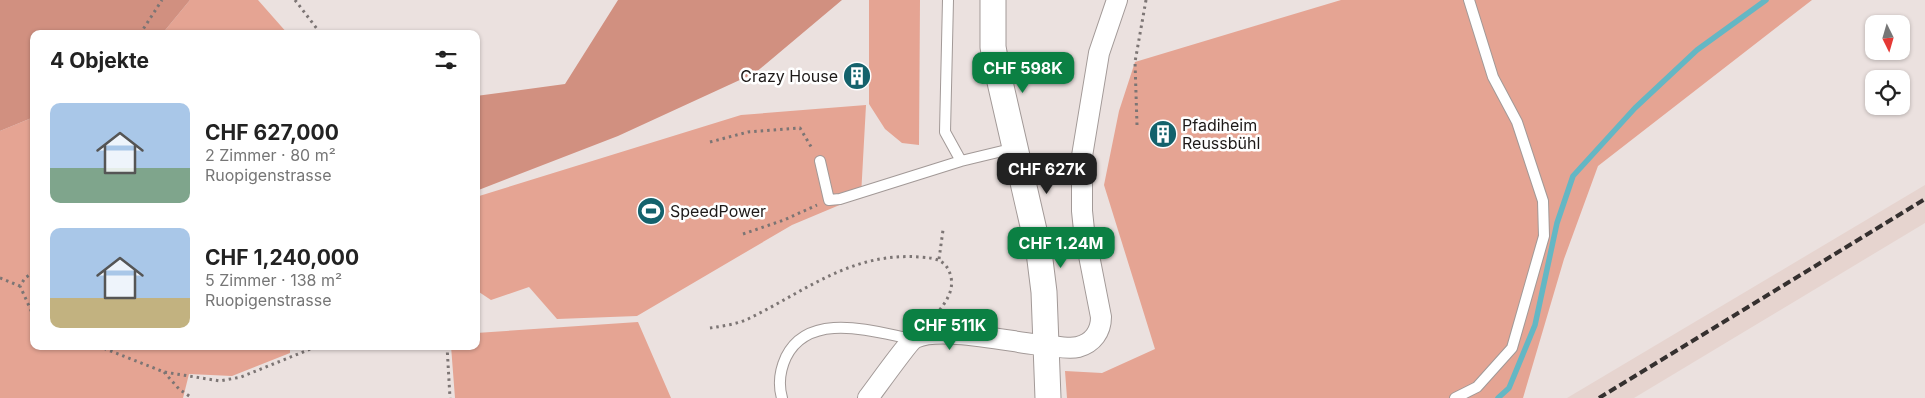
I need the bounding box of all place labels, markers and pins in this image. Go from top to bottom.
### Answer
pin: CHF 598K [971,52,1075,94]
building icon: Crazy House [842,61,872,91]
place label: Crazy House [740,66,838,86]
place label: Pfadiheim Reussbühl [1182,115,1260,153]
building icon: Pfadiheim Reussbühl [1148,119,1178,149]
pin: CHF 627K [995,152,1099,195]
sports icon: SpeedPower [636,196,666,226]
place label: SpeedPower [670,201,766,221]
pin: CHF 1.24M [1004,226,1118,269]
pin: CHF 511K [898,308,1002,351]

